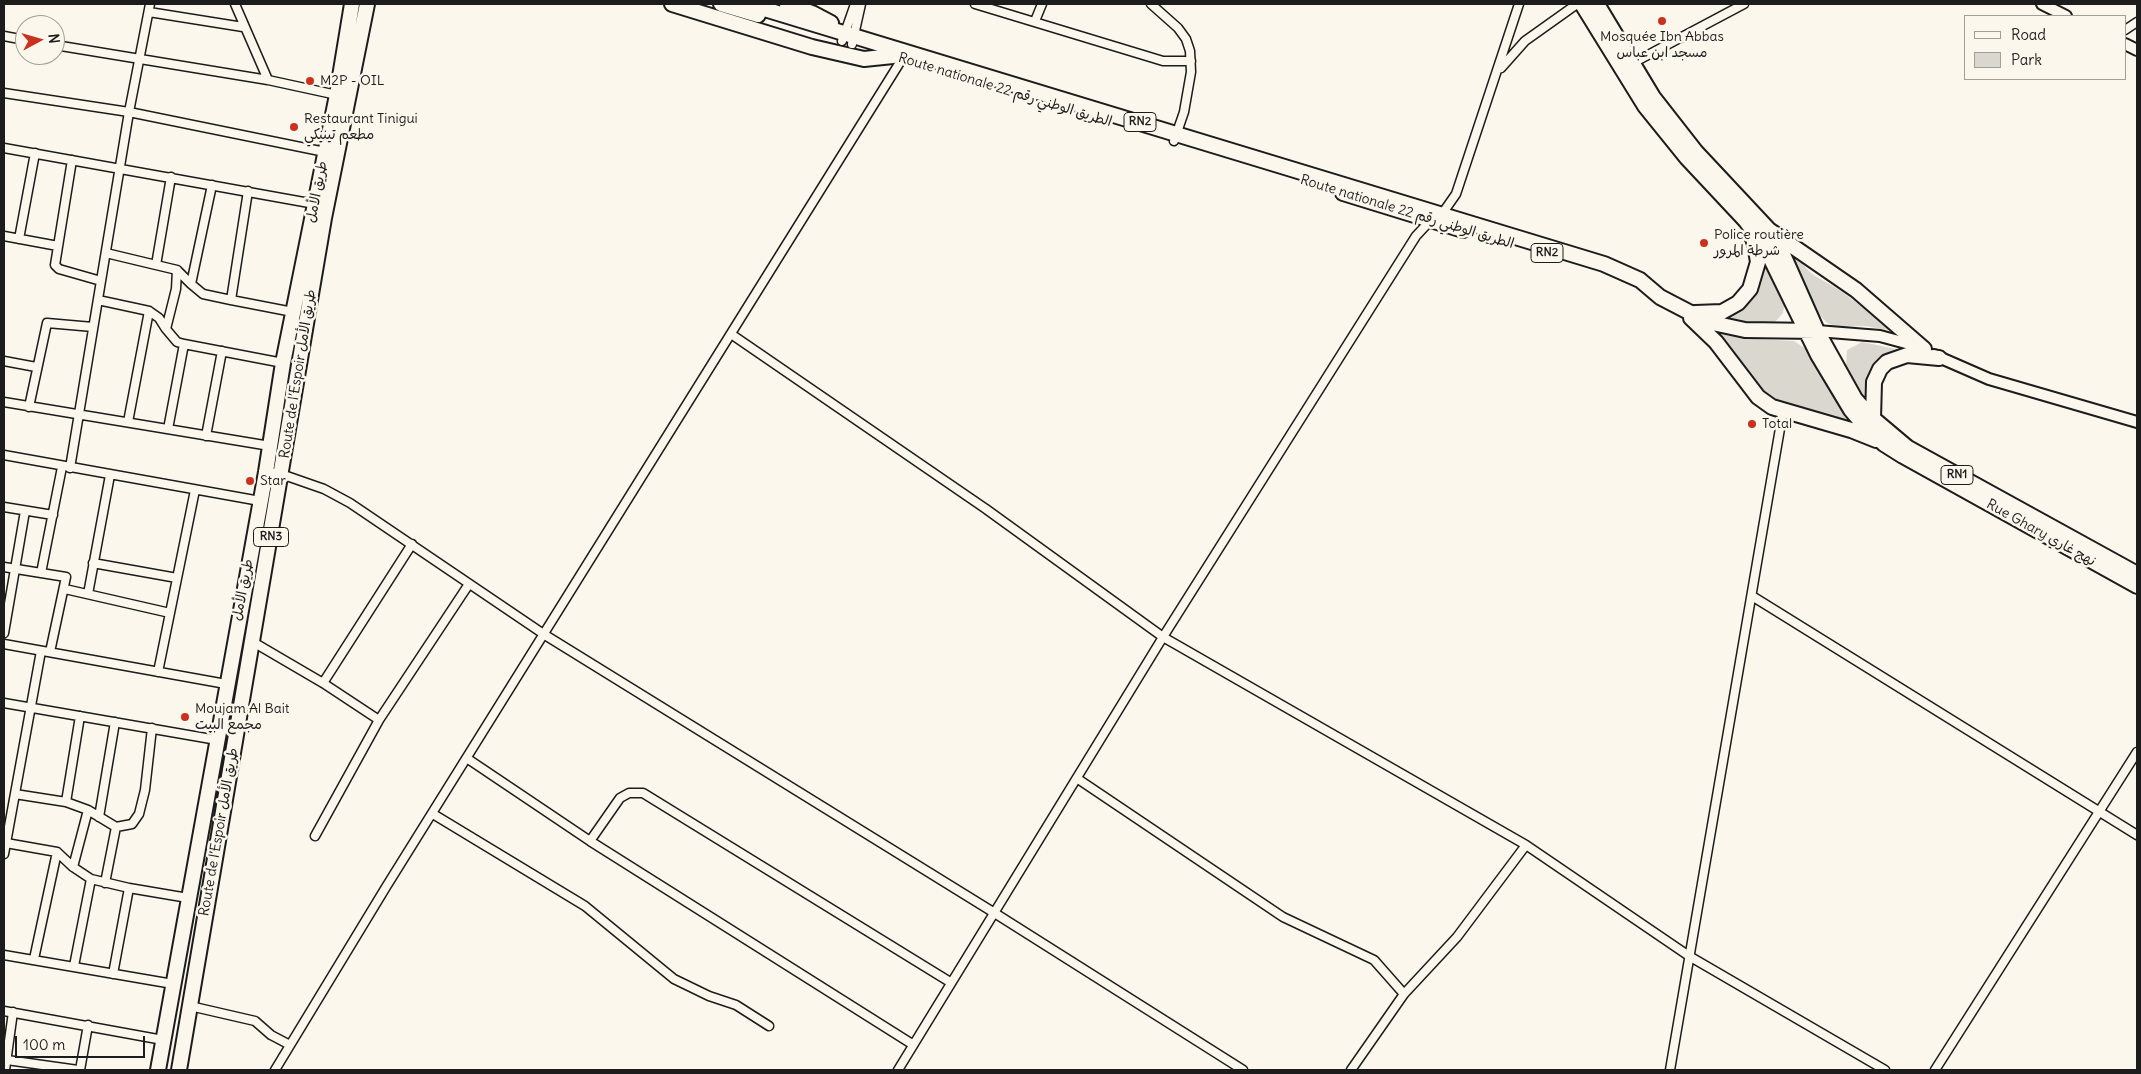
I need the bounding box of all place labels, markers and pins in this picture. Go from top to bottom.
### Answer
marker: Mosquée Ibn Abbas مسجد ابن عباس [1656,15,1668,27]
place label: Mosquée Ibn Abbas مسجد ابن عباس [1600,29,1724,62]
place label: M2P - OIL [320,73,384,89]
marker: M2P - OIL [304,75,316,87]
place label: Restaurant Tinigui مطعم تينيكي [304,111,418,144]
marker: Restaurant Tinigui مطعم تينيكي [288,121,300,133]
place label: Police routière شرطة المرور [1714,227,1804,260]
marker: Police routière شرطة المرور [1698,237,1710,249]
place label: Total [1762,416,1792,432]
marker: Total [1746,418,1758,430]
place label: Star [260,473,286,489]
marker: Star [244,475,256,487]
place label: Moujam Al Bait مجمع البيت [195,701,289,734]
marker: Moujam Al Bait مجمع البيت [179,711,191,723]

